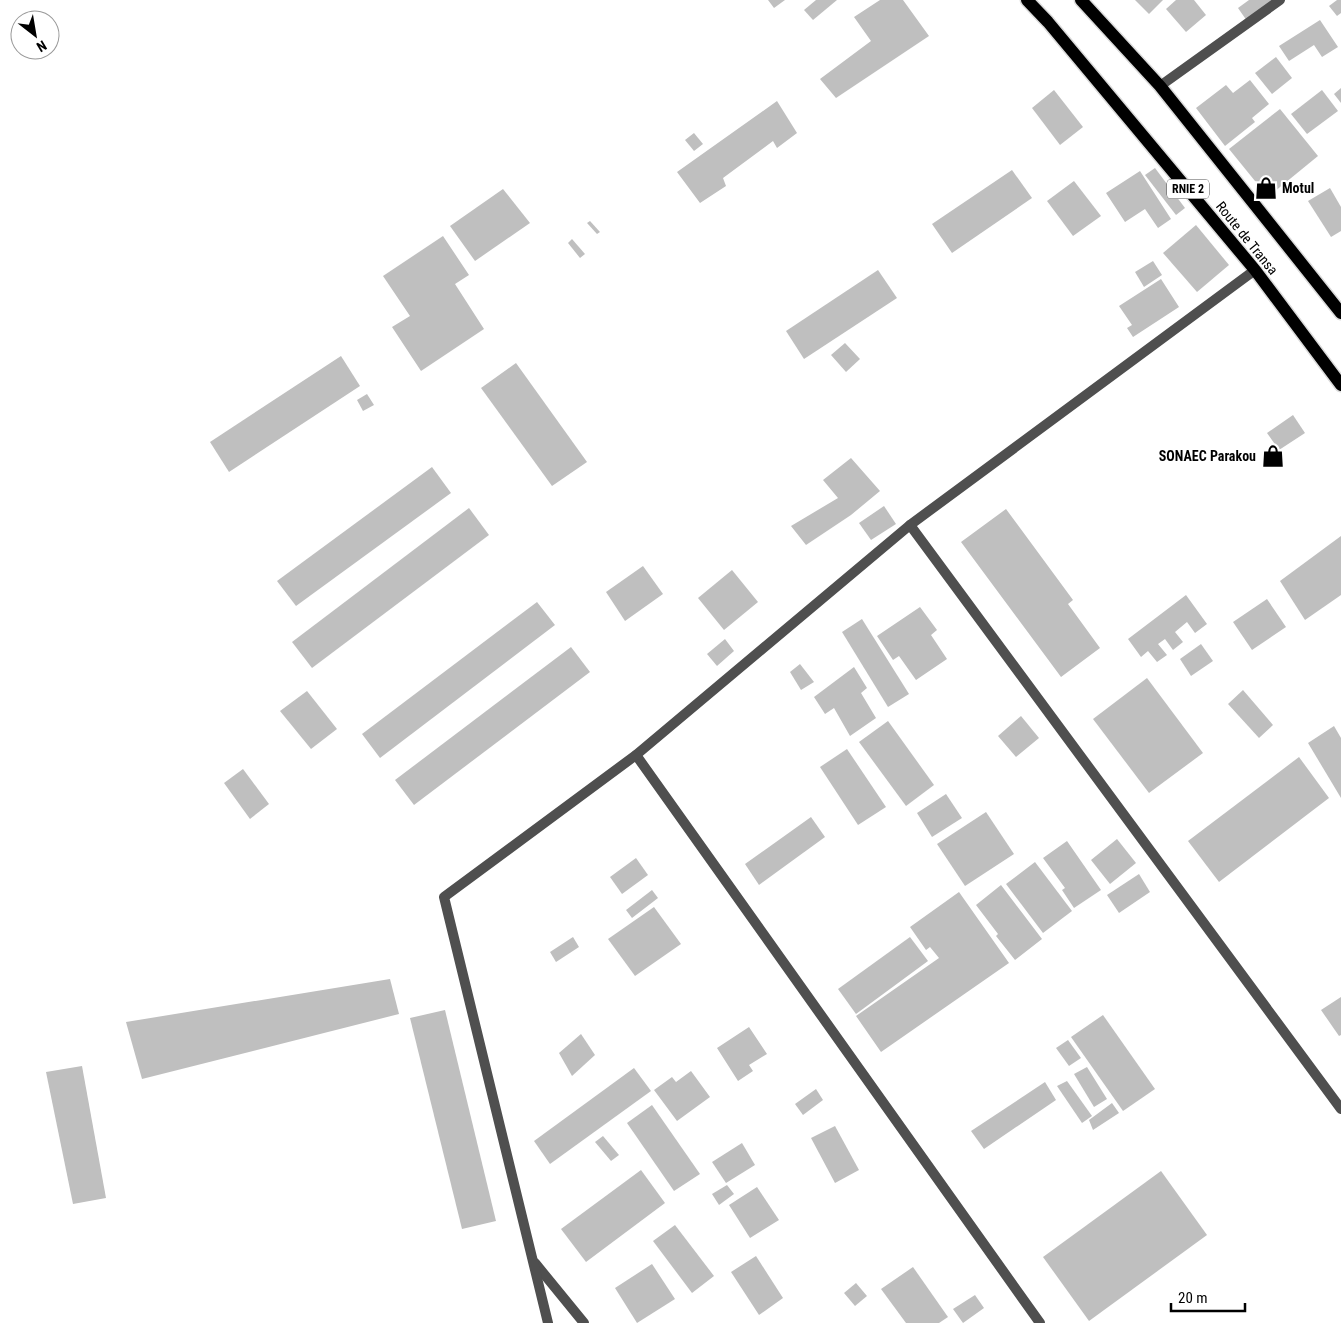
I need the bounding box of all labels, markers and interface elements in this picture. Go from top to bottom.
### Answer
north arrow [10,10,60,60]
text: N [34,37,49,55]
shop icon: Motul [1253,175,1279,201]
road number: RNIE 2 [1167,180,1209,198]
place label: Motul [1282,180,1314,196]
street label: Route de Transa [1213,198,1281,278]
shop icon: SONAEC Parakou [1260,443,1286,469]
place label: SONAEC Parakou [1159,448,1256,464]
scale bar [1171,1280,1245,1312]
text: 20 m [1178,1289,1208,1307]

